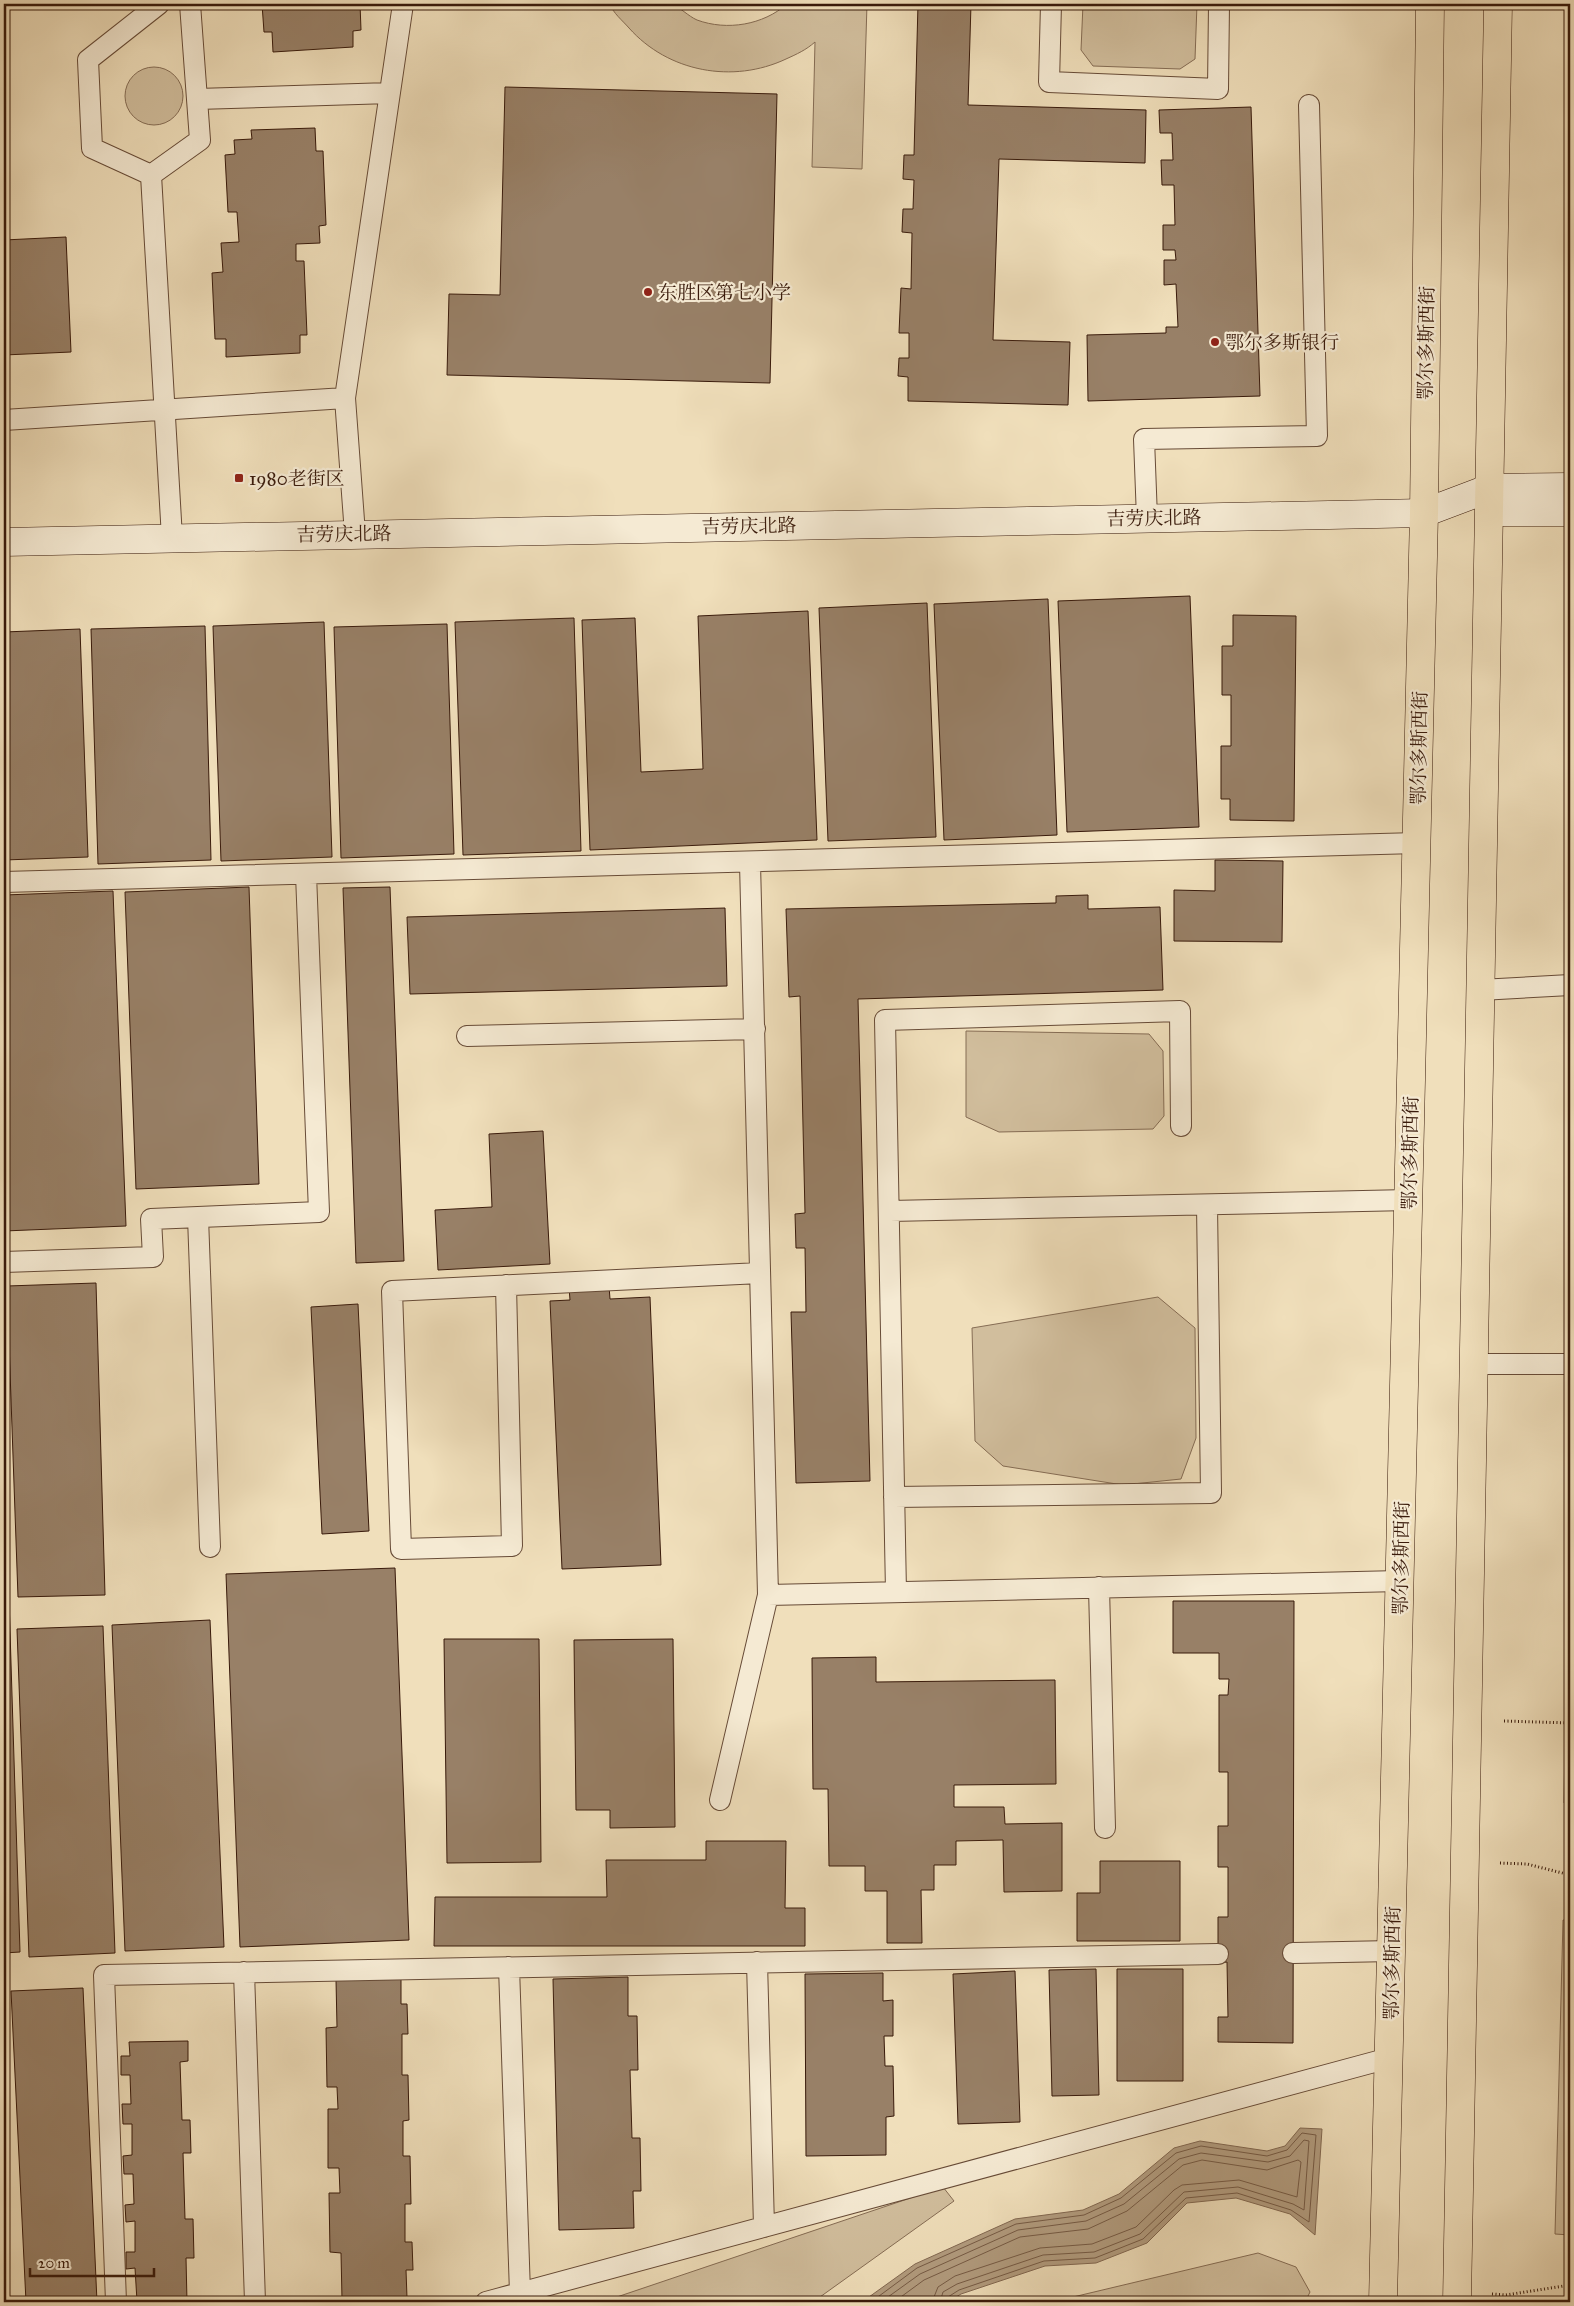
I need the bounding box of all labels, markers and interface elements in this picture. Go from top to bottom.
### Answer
place label: 东胜区第七小学 [658,281,791,304]
marker: 东胜区第七小学 [642,286,654,298]
street label: 鄂尔多斯西街 [1414,286,1438,400]
place label: 鄂尔多斯银行 [1225,331,1339,354]
marker: 鄂尔多斯银行 [1209,336,1221,348]
place label: 1980老街区 [249,467,345,490]
marker: 1980老街区 [233,472,245,484]
street label: 吉劳庆北路 [1106,506,1202,530]
street label: 吉劳庆北路 [701,514,797,538]
street label: 吉劳庆北路 [296,522,392,546]
street label: 鄂尔多斯西街 [1407,691,1431,805]
street label: 鄂尔多斯西街 [1398,1096,1422,1210]
street label: 鄂尔多斯西街 [1389,1501,1413,1615]
street label: 鄂尔多斯西街 [1380,1906,1404,2020]
scale bar [30,2246,154,2278]
text: 20 m [38,2254,70,2272]

